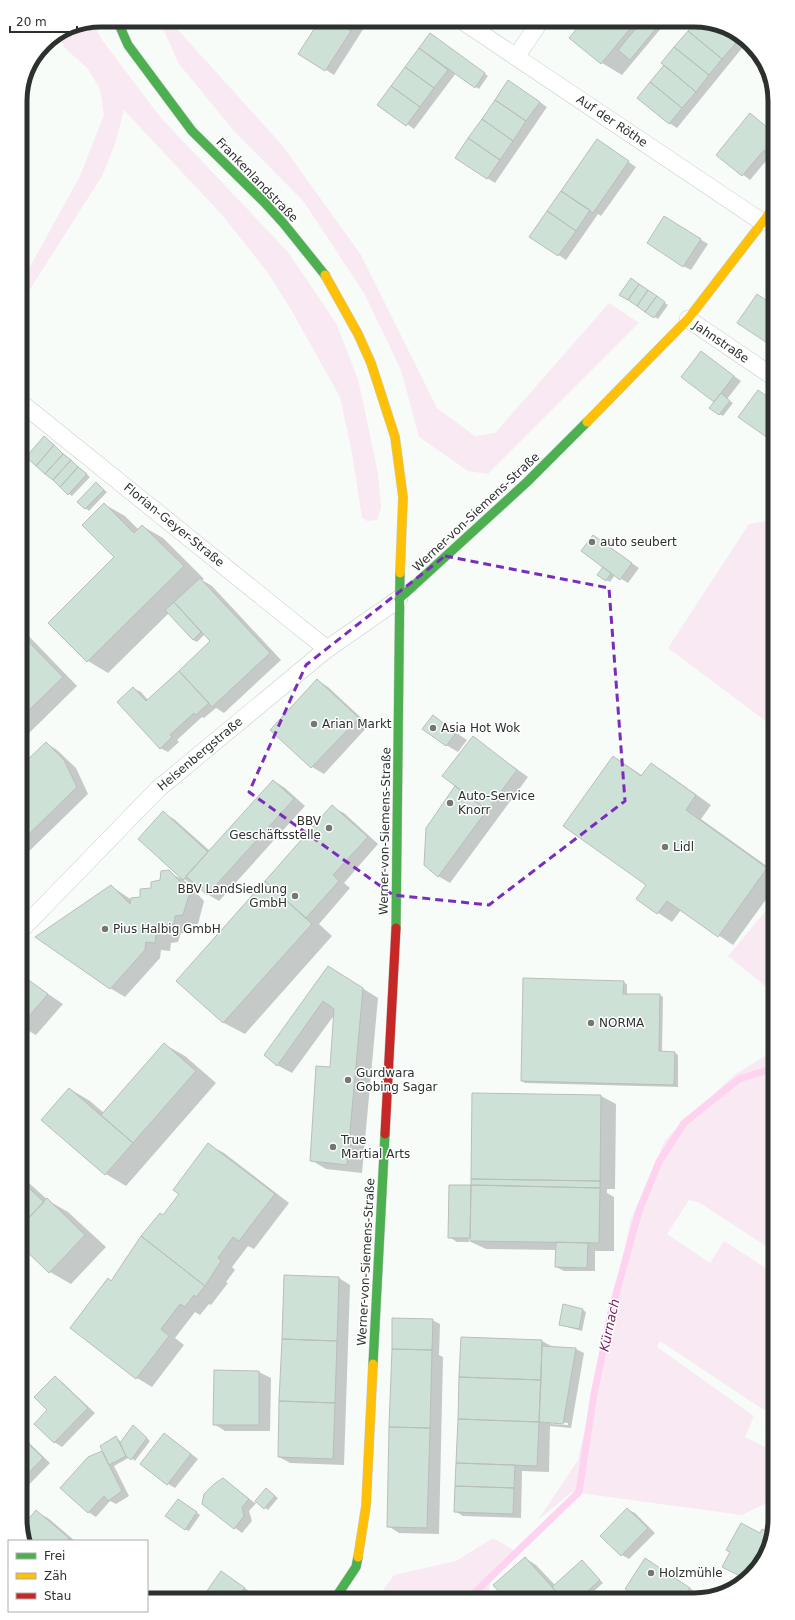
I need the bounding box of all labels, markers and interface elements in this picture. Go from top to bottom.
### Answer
scale bar [10,8,77,34]
text: 20 m [16,15,47,29]
street label: Auf der Röthe [574,92,650,150]
street label: Frankenlandstraße [213,135,301,225]
street label: Jahnstraße [690,318,752,366]
street label: Werner-von-Siemens-Straße [410,450,542,574]
street label: Florian-Geyer-Straße [121,480,227,570]
place label: auto seubert [600,535,677,549]
marker: auto seubert [587,537,597,547]
street label: Heisenbergstraße [155,714,245,794]
place label: Arian Markt [322,717,392,731]
marker: Arian Markt [309,719,319,729]
place label: Asia Hot Wok [441,721,520,735]
marker: Asia Hot Wok [428,723,438,733]
street label: Werner-von-Siemens-Straße [377,747,393,915]
place label: Auto-Service Knorr [458,789,535,817]
marker: Auto-Service Knorr [445,798,455,808]
place label: BBV Geschäftsstelle [229,814,322,842]
marker: BBV Geschäftsstelle [324,823,334,833]
place label: Lidl [673,840,694,854]
marker: Lidl [660,842,670,852]
place label: BBV LandSiedlung GmbH [178,882,287,910]
marker: BBV LandSiedlung GmbH [290,891,300,901]
place label: Pius Halbig GmbH [113,922,221,936]
marker: Pius Halbig GmbH [100,924,110,934]
place label: NORMA [599,1016,645,1030]
marker: NORMA [586,1018,596,1028]
place label: Gurdwara Gobing Sagar [356,1066,438,1094]
marker: Gurdwara Gobing Sagar [343,1075,353,1085]
place label: True Martial Arts [340,1133,410,1161]
marker: True Martial Arts [328,1142,338,1152]
street label: Werner-von-Siemens-Straße [355,1178,377,1346]
water label: Kürnach [597,1297,622,1353]
legend [8,1540,148,1612]
text: Frei [44,1549,65,1563]
place label: Holzmühle [659,1566,723,1580]
marker: Holzmühle [646,1568,656,1578]
text: Zäh [44,1569,67,1583]
text: Stau [44,1589,71,1603]

